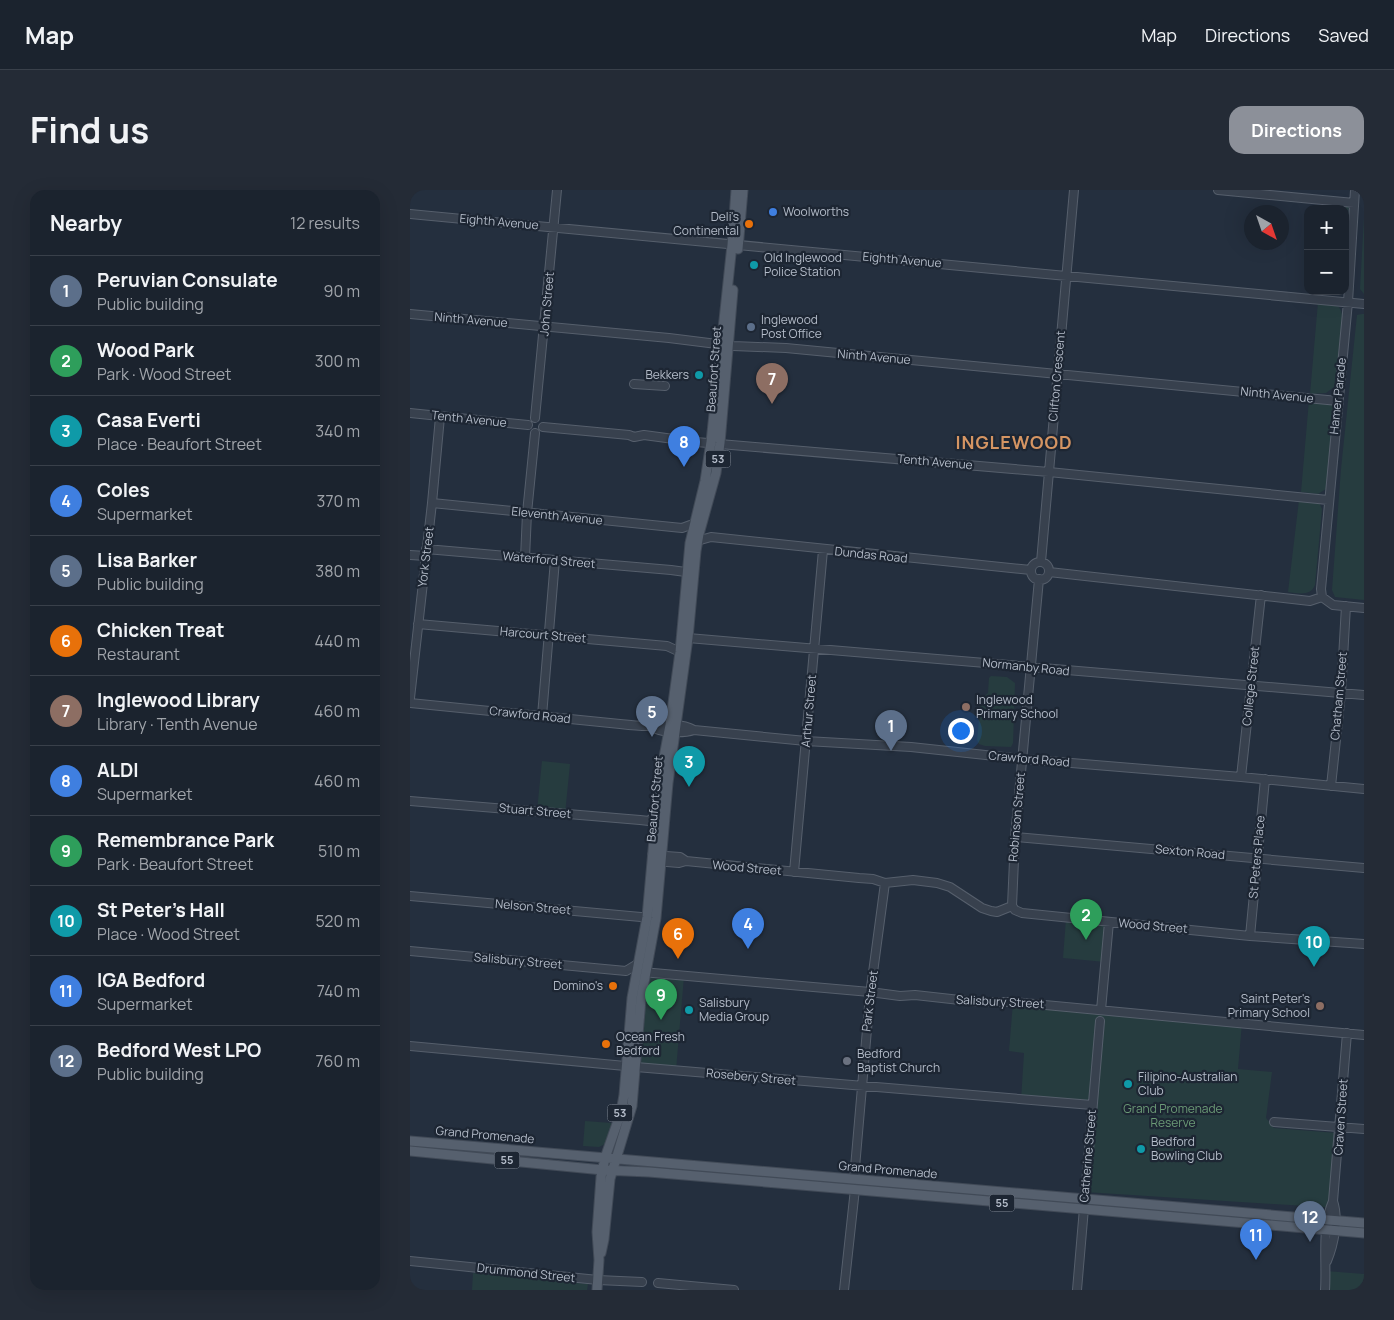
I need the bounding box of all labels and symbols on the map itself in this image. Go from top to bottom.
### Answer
place label: Woolworths [783,203,849,220]
north arrow [1244,205,1289,250]
marker: Woolworths [767,206,779,218]
place label: Deli's Continental [673,208,739,239]
street label: Eighth Avenue [459,210,539,233]
marker: Deli's Continental [743,218,755,230]
street label: Eighth Avenue [862,248,942,271]
place label: Old Inglewood Police Station [764,249,842,280]
marker: Old Inglewood Police Station [748,259,760,271]
street label: John Street [535,271,558,337]
street label: Ninth Avenue [434,308,508,331]
place label: Inglewood Post Office [761,311,822,342]
marker: Inglewood Post Office [745,321,757,333]
street label: Beaufort Street [702,325,725,412]
street label: Clifton Crescent [1044,330,1069,422]
street label: Ninth Avenue [837,345,911,368]
street label: Hamer Parade [1325,357,1350,435]
pin: 7 [756,363,788,404]
place label: Bekkers [645,366,689,383]
marker: Bekkers [693,369,705,381]
street label: Ninth Avenue [1240,382,1315,407]
street label: Tenth Avenue [431,406,508,431]
pin: 8 [668,426,700,467]
district label: INGLEWOOD [955,430,1073,454]
road number: 53 [706,450,730,468]
street label: Tenth Avenue [897,450,973,473]
street label: Eleventh Avenue [511,502,604,529]
street label: York Street [413,526,438,588]
street label: Dundas Road [834,542,908,567]
street label: Waterford Street [502,547,596,572]
street label: Harcourt Street [499,622,587,647]
street label: College Street [1238,645,1263,727]
street label: Chatham Street [1326,651,1351,741]
street label: Normanby Road [982,653,1070,680]
street label: Arthur Street [797,674,820,748]
place label: Inglewood Primary School [976,691,1058,722]
pin: 5 [636,696,668,737]
marker: Inglewood Primary School [960,701,972,713]
street label: Crawford Road [489,702,572,727]
pin: 1 [875,710,907,751]
your location [948,718,974,744]
pin: 3 [673,746,705,787]
street label: Crawford Road [988,746,1070,771]
street label: Beaufort Street [642,755,667,843]
street label: Robinson Street [1004,771,1029,862]
street label: Stuart Street [498,799,572,822]
street label: St Peters Place [1244,815,1269,899]
street label: Sexton Road [1154,840,1226,863]
street label: Wood Street [712,856,783,879]
street label: Nelson Street [494,895,572,918]
pin: 2 [1070,899,1102,940]
pin: 4 [732,908,764,949]
street label: Wood Street [1118,914,1189,937]
pin: 6 [662,918,694,959]
pin: 10 [1298,926,1330,967]
street label: Salisbury Street [473,948,563,973]
street label: Park Street [857,969,882,1033]
place label: Domino's [553,977,603,994]
pin: 9 [645,979,677,1020]
marker: Domino's [607,980,619,992]
place label: Saint Peter's Primary School [1228,990,1310,1021]
street label: Salisbury Street [955,991,1045,1012]
place label: Salisbury Media Group [699,994,769,1025]
marker: Saint Peter's Primary School [1314,1000,1326,1012]
marker: Salisbury Media Group [683,1004,695,1016]
place label: Ocean Fresh Bedford [616,1028,685,1059]
marker: Ocean Fresh Bedford [600,1038,612,1050]
place label: Bedford Baptist Church [857,1045,940,1076]
marker: Bedford Baptist Church [841,1055,853,1067]
street label: Rosebery Street [705,1064,797,1089]
place label: Filipino-Australian Club [1138,1068,1237,1099]
marker: Filipino-Australian Club [1122,1078,1134,1090]
street label: Craven Street [1329,1078,1352,1156]
park label: Grand Promenade Reserve [1123,1100,1223,1131]
road number: 53 [608,1104,632,1121]
street label: Catherine Street [1075,1109,1100,1203]
street label: Grand Promenade [435,1122,535,1147]
place label: Bedford Bowling Club [1151,1133,1222,1164]
marker: Bedford Bowling Club [1135,1143,1147,1155]
road number: 55 [494,1152,520,1168]
street label: Grand Promenade [838,1157,938,1182]
road number: 55 [990,1194,1014,1211]
pin: 12 [1294,1201,1326,1242]
pin: 11 [1240,1219,1272,1260]
street label: Drummond Street [476,1259,576,1286]

